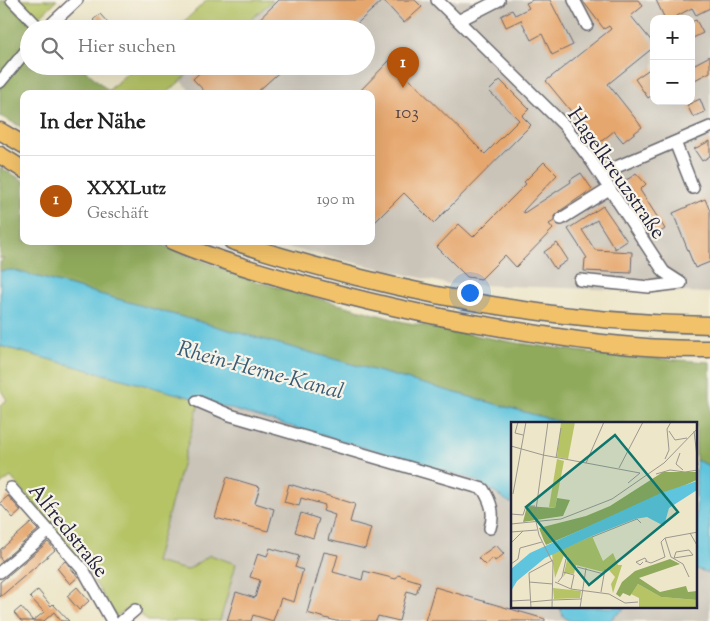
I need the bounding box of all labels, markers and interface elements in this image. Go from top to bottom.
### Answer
map controls [650,15,695,105]
button: + [650,15,695,60]
search box [20,20,375,75]
icon: search [38,34,66,62]
text: Hier suchen [78,34,176,61]
pin: 1 [387,47,419,88]
button: − [650,60,695,105]
house number: 103 [395,100,419,127]
street label: Hagelkreuzstraße [559,102,672,246]
text: In der Nähe [40,108,146,138]
text: XXXLutz [87,176,166,203]
text: 1 [53,189,59,212]
text: 190 m [317,189,355,212]
text: Geschäft [87,203,149,226]
your location [457,280,483,306]
water label: Rhein-Herne-Kanal [174,334,347,410]
inset map [511,422,698,608]
street label: Alfredstraße [20,478,115,585]

